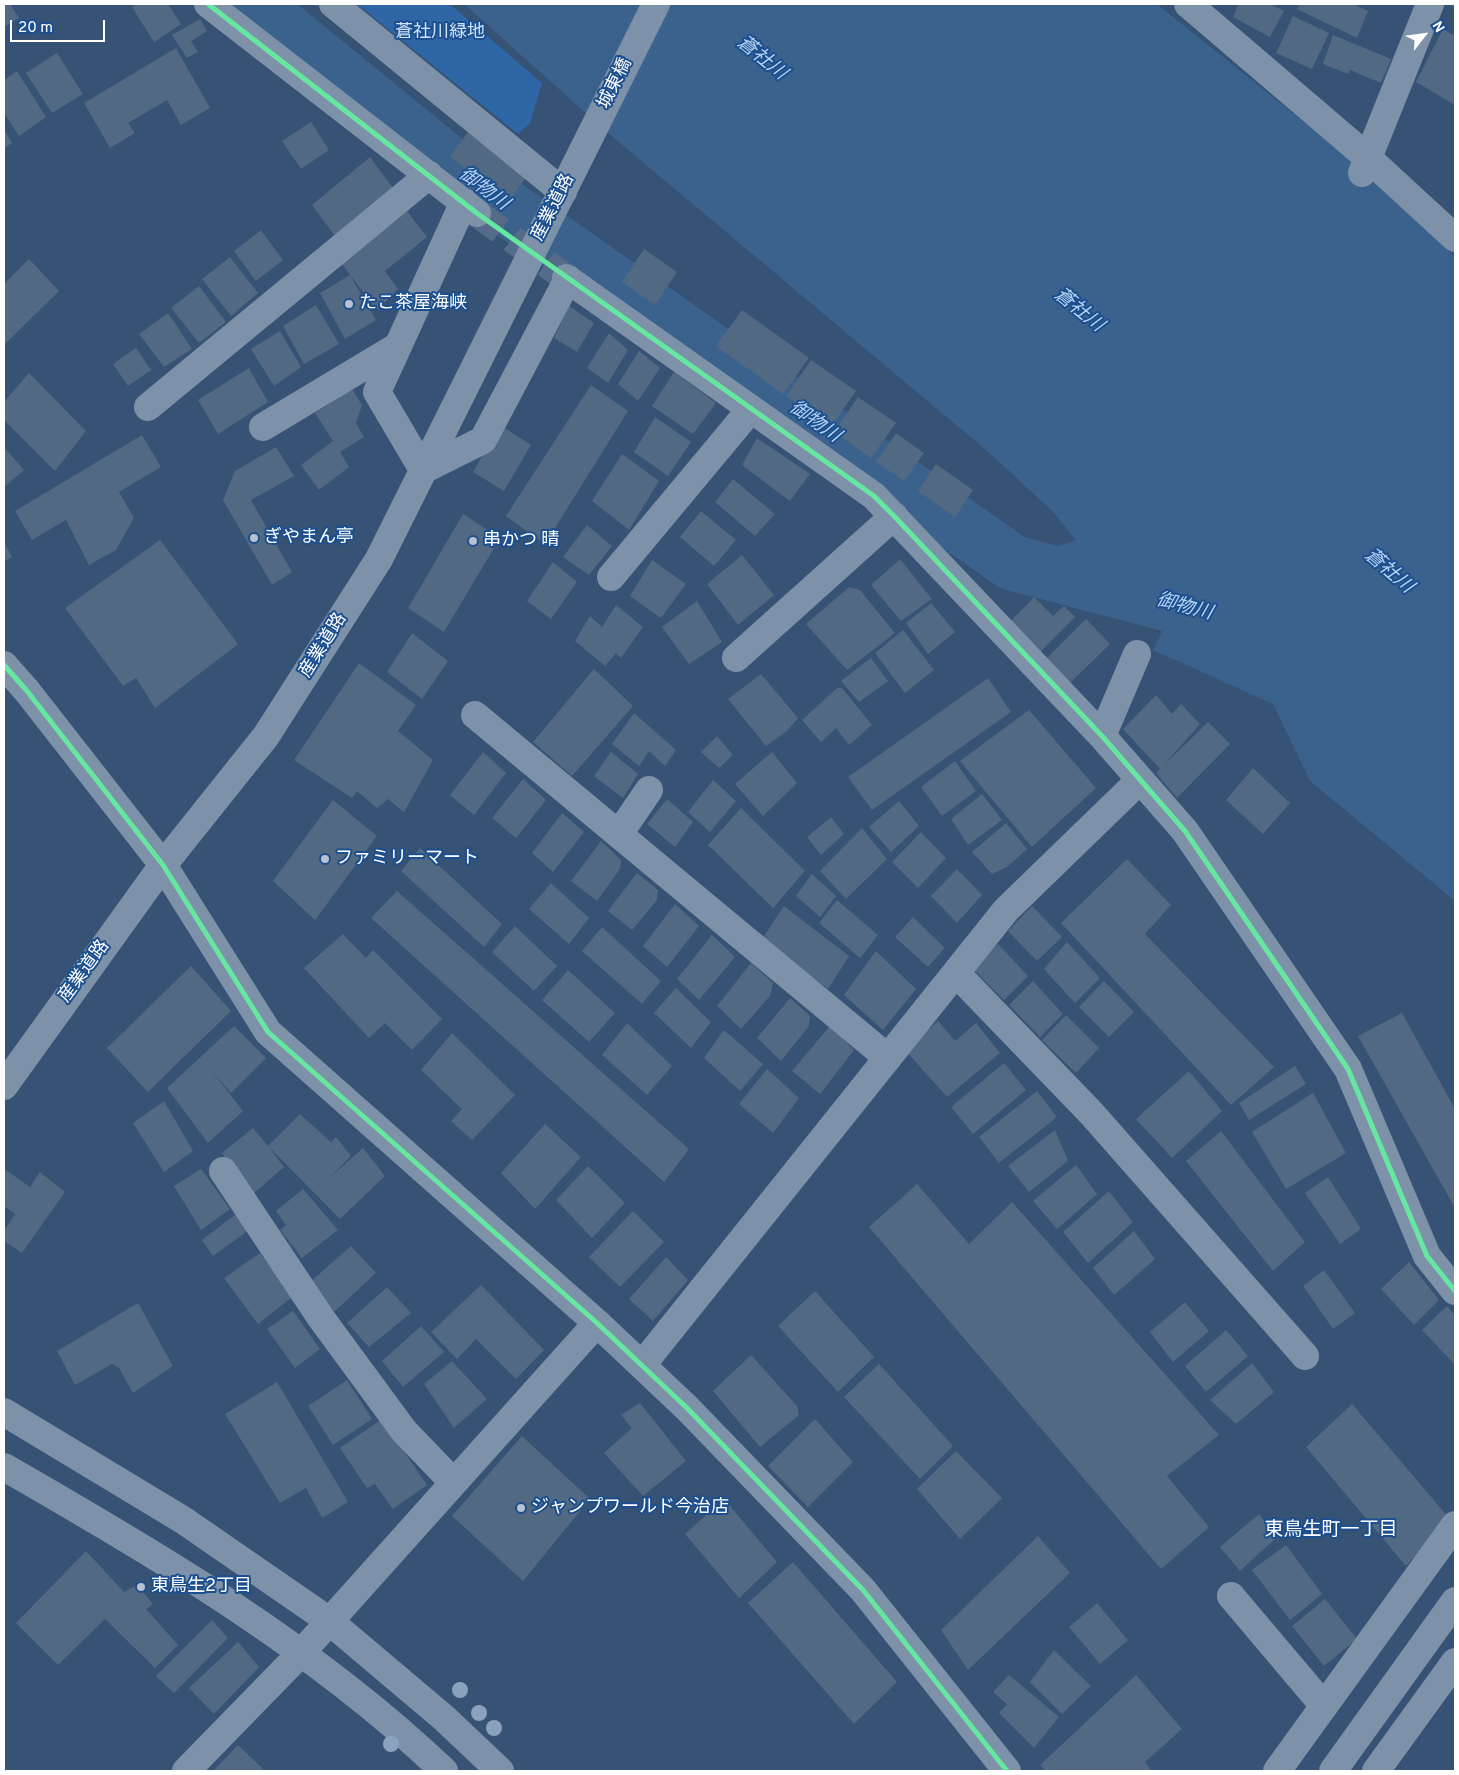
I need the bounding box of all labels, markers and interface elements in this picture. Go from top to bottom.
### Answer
scale bar [12,10,108,42]
north arrow [1399,10,1449,60]
text: 20 m [18,19,53,38]
text: N [1428,19,1447,36]
park label: 蒼社川緑地 [395,22,485,44]
water label: 蒼社川 [732,32,790,86]
street label: 城東橋 [594,55,638,113]
water label: 御物川 [453,164,513,216]
street label: 産業道路 [528,171,580,245]
water label: 蒼社川 [1049,284,1107,338]
place label: たこ茶屋海峡 [359,293,467,315]
marker: たこ茶屋海峡 [343,298,355,310]
water label: 御物川 [784,397,844,449]
place label: ぎやまん亭 [264,527,354,549]
place label: 串かつ 晴 [483,530,559,552]
marker: ぎやまん亭 [248,532,260,544]
marker: 串かつ 晴 [467,535,479,547]
water label: 蒼社川 [1359,545,1417,599]
water label: 御物川 [1154,590,1214,626]
street label: 産業道路 [296,610,352,682]
place label: ファミリーマート [335,848,479,870]
marker: ファミリーマート [319,853,331,865]
street label: 産業道路 [55,937,115,1007]
place label: ジャンプワールド今治店 [531,1497,729,1519]
marker: ジャンプワールド今治店 [515,1502,527,1514]
district label: 東鳥生町一丁目 [1265,1520,1397,1542]
place label: 東鳥生2丁目 [151,1576,252,1598]
marker: 東鳥生2丁目 [135,1581,147,1593]

